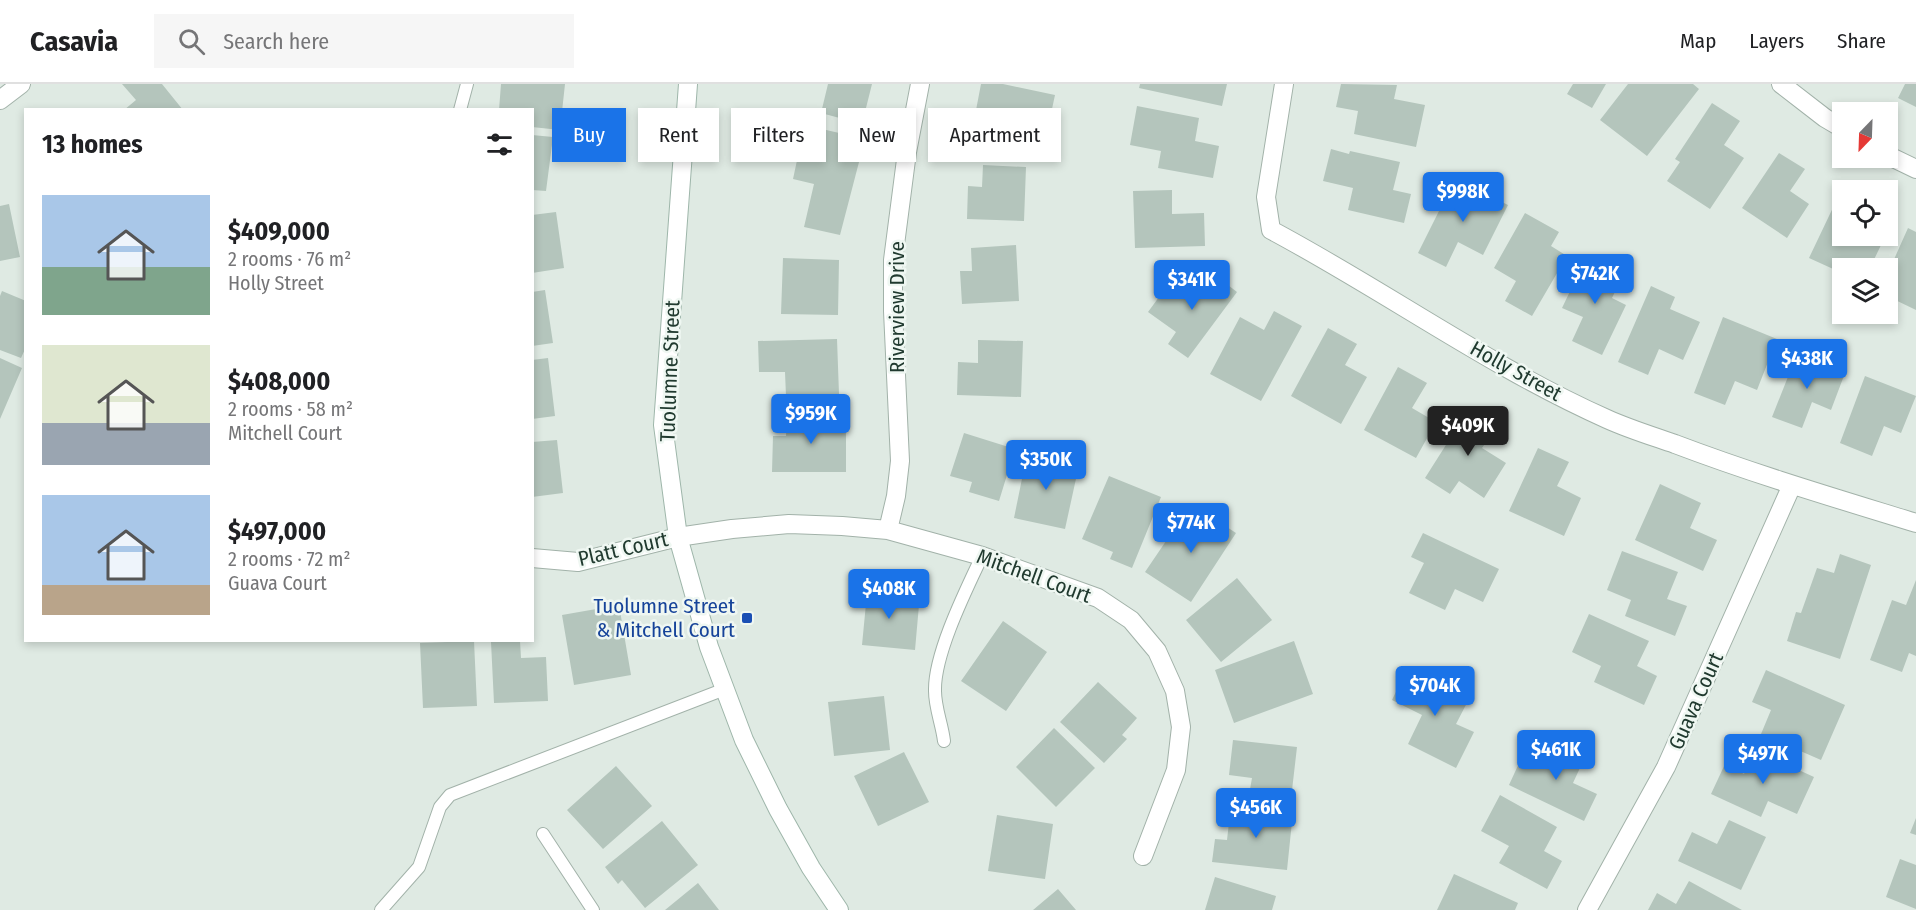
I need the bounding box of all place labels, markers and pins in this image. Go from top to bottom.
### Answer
pin: $998K [1421,172,1505,223]
pin: $742K [1553,254,1637,305]
pin: $341K [1150,260,1234,311]
pin: $438K [1765,339,1849,390]
pin: $959K [769,394,853,445]
pin: $409K [1426,406,1510,457]
pin: $350K [1004,440,1088,491]
pin: $774K [1149,503,1233,554]
pin: $408K [847,569,931,620]
place label: Tuolumne Street & Mitchell Court [593,593,735,643]
marker: Tuolumne Street & Mitchell Court [740,611,754,625]
pin: $704K [1393,666,1477,717]
pin: $461K [1514,730,1598,781]
pin: $497K [1721,734,1805,785]
pin: $456K [1214,788,1298,839]

